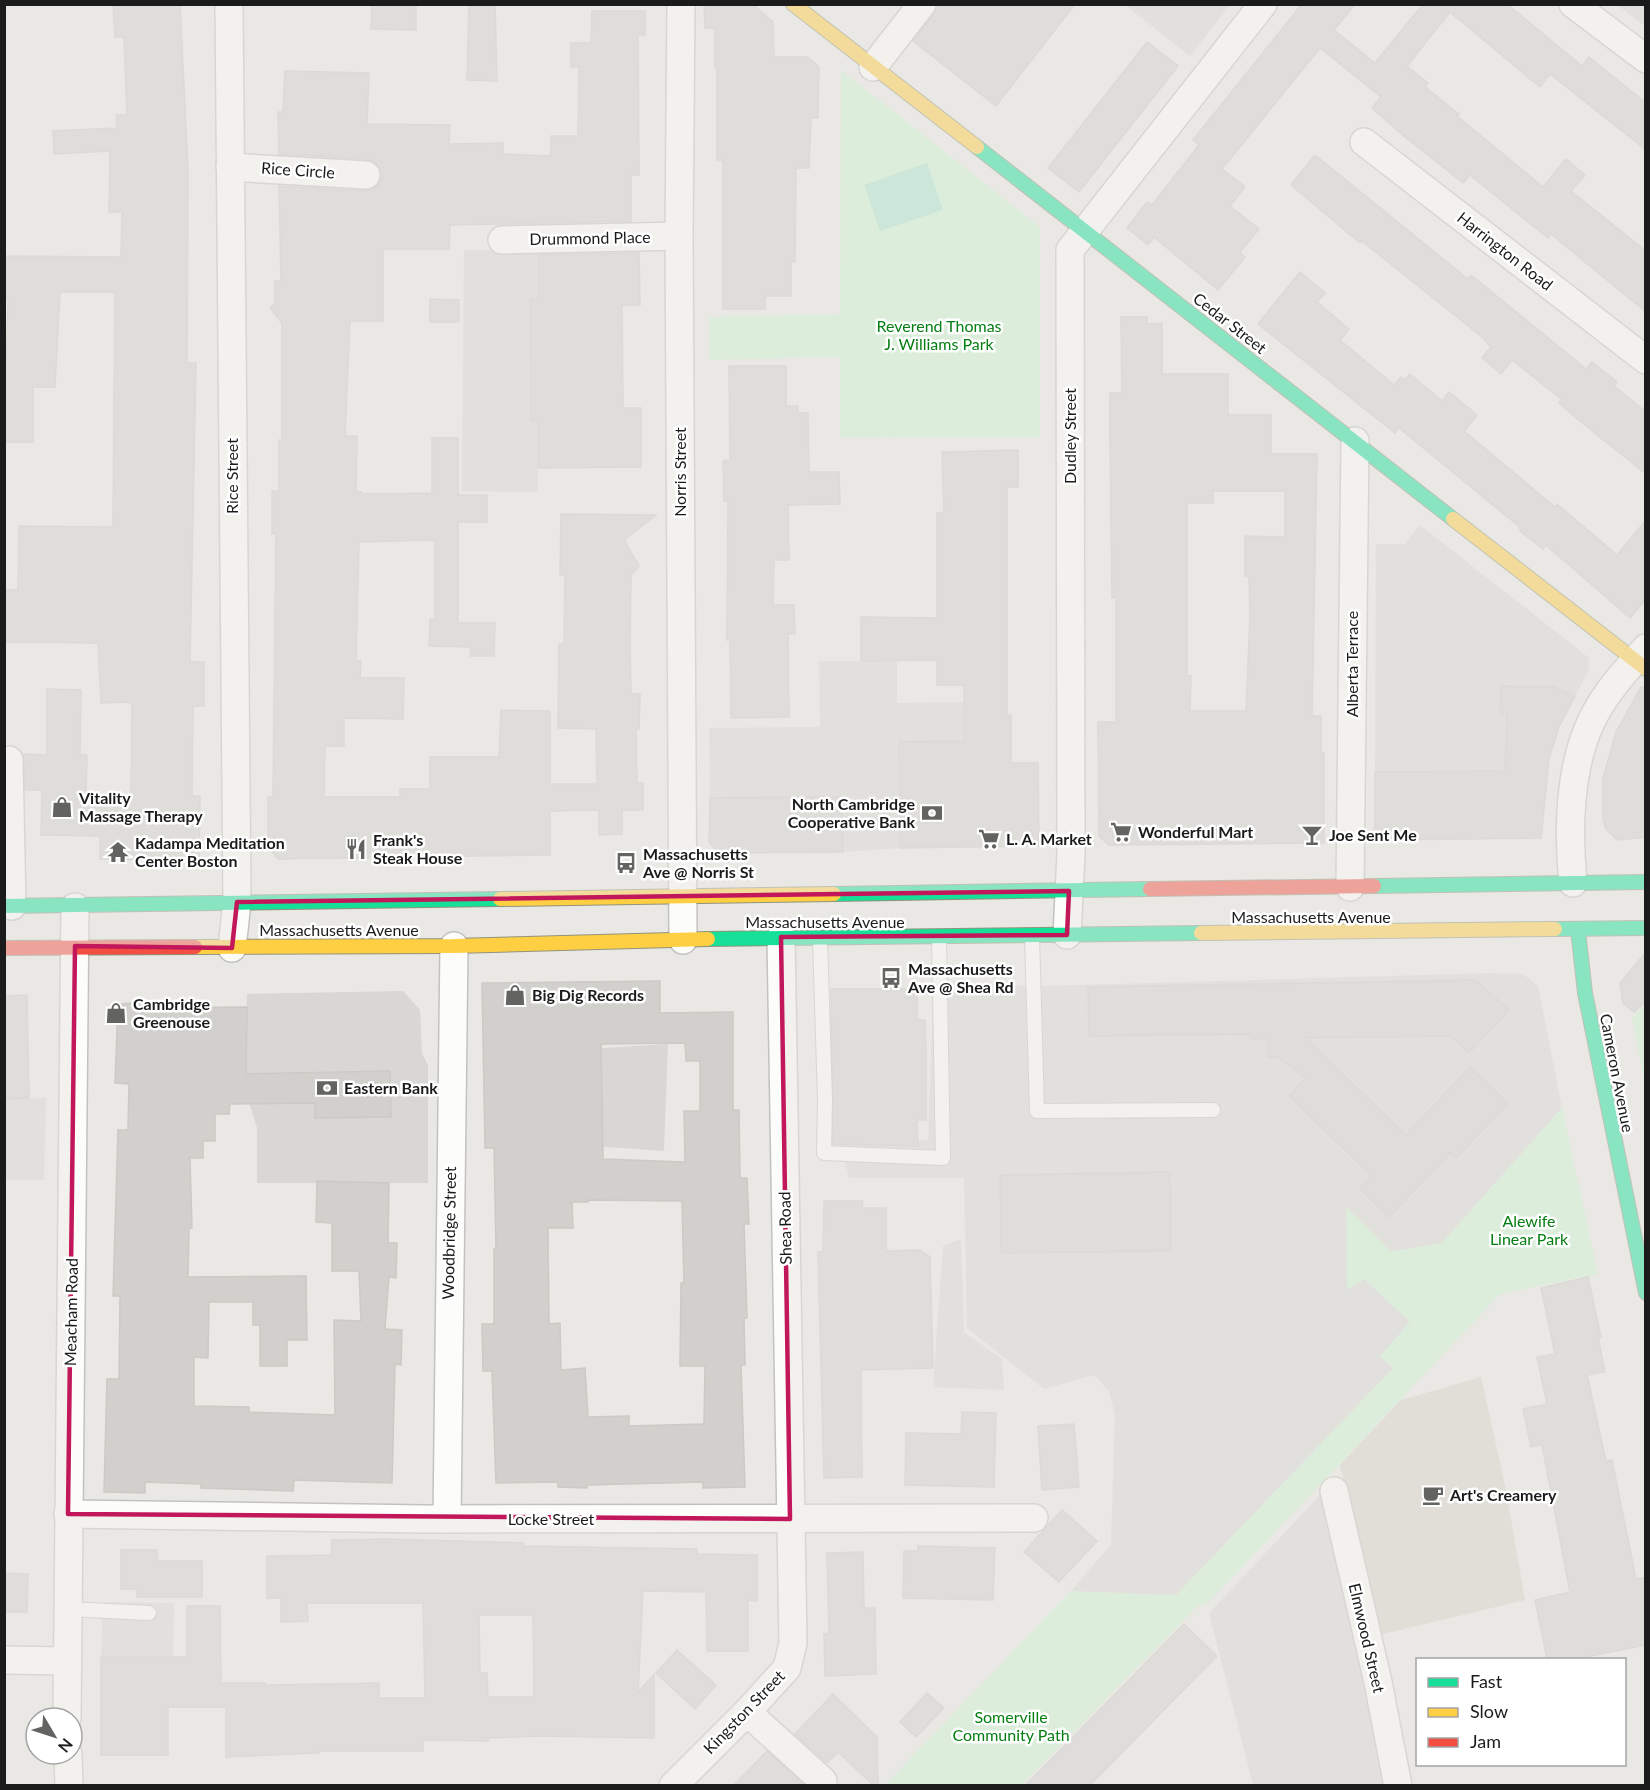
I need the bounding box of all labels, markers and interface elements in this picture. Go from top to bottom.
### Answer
street label: Rice Circle [261,157,335,182]
street label: Harrington Road [1454,207,1557,294]
street label: Drummond Place [529,227,651,248]
street label: Cedar Street [1190,288,1271,357]
park label: Reverend Thomas J. Williams Park [876,316,1002,353]
street label: Dudley Street [1060,388,1079,484]
street label: Norris Street [670,427,689,517]
street label: Rice Street [222,438,241,514]
street label: Alberta Terrace [1342,611,1361,717]
place label: Vitality Massage Therapy [78,788,203,825]
place label: North Cambridge Cooperative Bank [788,794,915,831]
shop icon: Vitality Massage Therapy [50,795,74,819]
bank icon: North Cambridge Cooperative Bank [920,801,944,825]
supermarket icon: Wonderful Mart [1109,820,1133,844]
place label: Wonderful Mart [1138,822,1253,841]
bar icon: Joe Sent Me [1300,823,1324,847]
place label: Joe Sent Me [1329,825,1417,844]
supermarket icon: L. A. Market [977,827,1001,851]
place label: L. A. Market [1006,829,1092,848]
place label: Frank's Steak House [373,830,463,867]
place label: Kadampa Meditation Center Boston [135,833,285,870]
restaurant icon: Frank's Steak House [344,837,368,861]
temple icon: Kadampa Meditation Center Boston [106,840,130,864]
place label: Massachusetts Ave @ Norris St [642,844,754,881]
bus stop icon: Massachusetts Ave @ Norris St [614,851,638,875]
street label: Massachusetts Avenue [1231,907,1391,926]
street label: Massachusetts Avenue [745,912,905,931]
street label: Massachusetts Avenue [259,920,419,939]
place label: Massachusetts Ave @ Shea Rd [907,959,1014,996]
bus stop icon: Massachusetts Ave @ Shea Rd [879,966,903,990]
shop icon: Big Dig Records [503,983,527,1007]
place label: Big Dig Records [532,985,644,1004]
place label: Cambridge Greenouse [133,994,211,1031]
shop icon: Cambridge Greenouse [104,1001,128,1025]
street label: Cameron Avenue [1597,1012,1638,1134]
bank icon: Eastern Bank [315,1076,339,1100]
place label: Eastern Bank [344,1078,438,1097]
street label: Woodbridge Street [438,1166,459,1300]
street label: Shea Road [774,1191,795,1265]
park label: Alewife Linear Park [1490,1211,1569,1248]
street label: Meacham Road [60,1258,81,1366]
cafe icon: Art's Creamery [1421,1483,1445,1507]
place label: Art's Creamery [1449,1485,1557,1504]
street label: Locke Street [508,1509,595,1528]
street label: Elmwood Street [1346,1581,1389,1695]
legend [1416,1658,1626,1766]
street label: Kingston Street [699,1666,788,1757]
text: Fast [1470,1670,1503,1692]
text: Slow [1470,1700,1508,1722]
north arrow [24,1706,84,1766]
park label: Somerville Community Path [952,1707,1070,1744]
text: Jam [1470,1730,1501,1752]
text: N [55,1735,77,1757]

